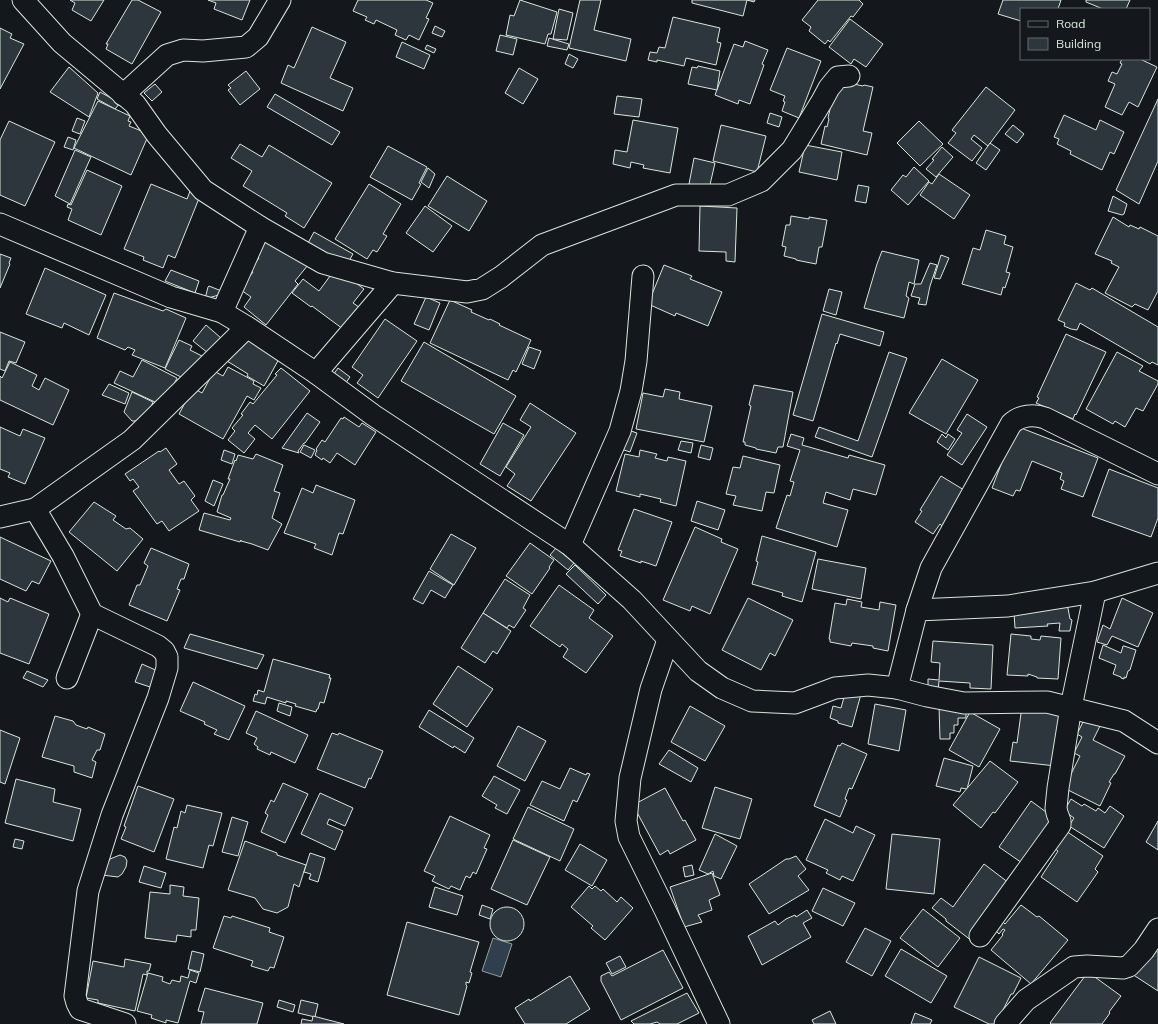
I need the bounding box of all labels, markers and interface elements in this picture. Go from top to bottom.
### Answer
legend [1020,8,1150,60]
text: Road [1056,16,1085,31]
text: Building [1056,36,1101,51]

